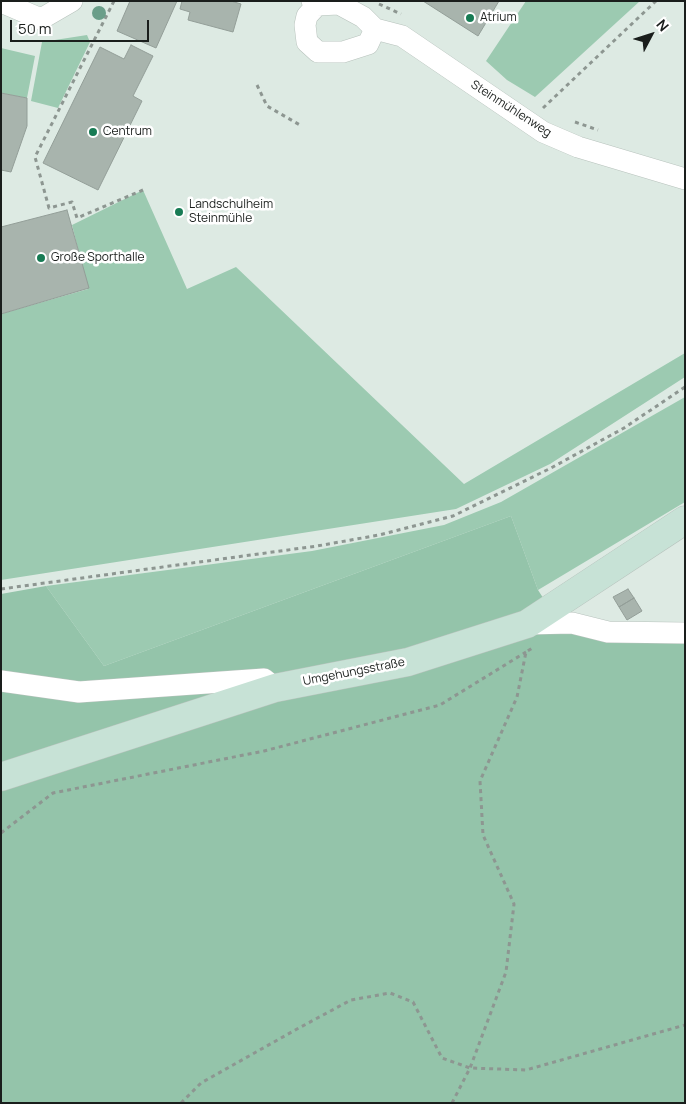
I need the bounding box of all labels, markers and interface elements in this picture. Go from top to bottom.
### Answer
scale bar [12,10,151,42]
north arrow [626,10,676,60]
place label: Atrium [480,11,517,25]
marker: Atrium [464,12,476,24]
text: N [652,15,673,35]
text: 50 m [18,18,52,39]
street label: Steinmühlenweg [468,78,554,140]
place label: Centrum [103,125,152,139]
marker: Centrum [87,126,99,138]
place label: Landschulheim Steinmühle [189,198,273,226]
marker: Landschulheim Steinmühle [173,206,185,218]
place label: Große Sporthalle [51,251,145,265]
marker: Große Sporthalle [35,252,47,264]
street label: Umgehungsstraße [302,655,406,689]

